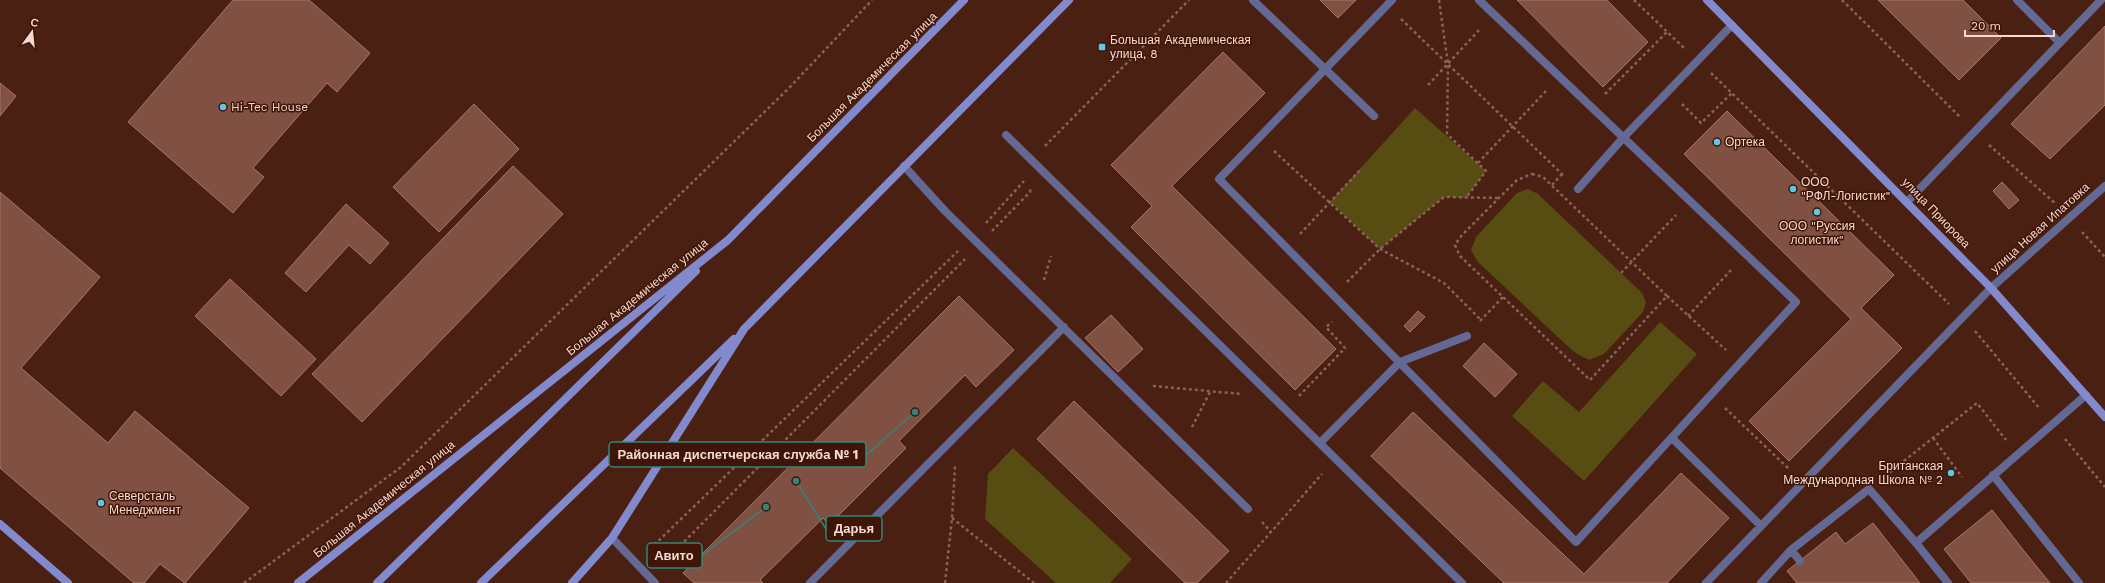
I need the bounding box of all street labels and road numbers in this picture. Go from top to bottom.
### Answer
street label: Большая Академическая улица [804,9,940,145]
street label: улица Приорова [1899,175,1973,251]
street label: улица Новая Ипатовка [1988,180,2093,276]
street label: Большая Академическая улица [563,235,711,358]
street label: Большая Академическая улица [310,437,458,560]

